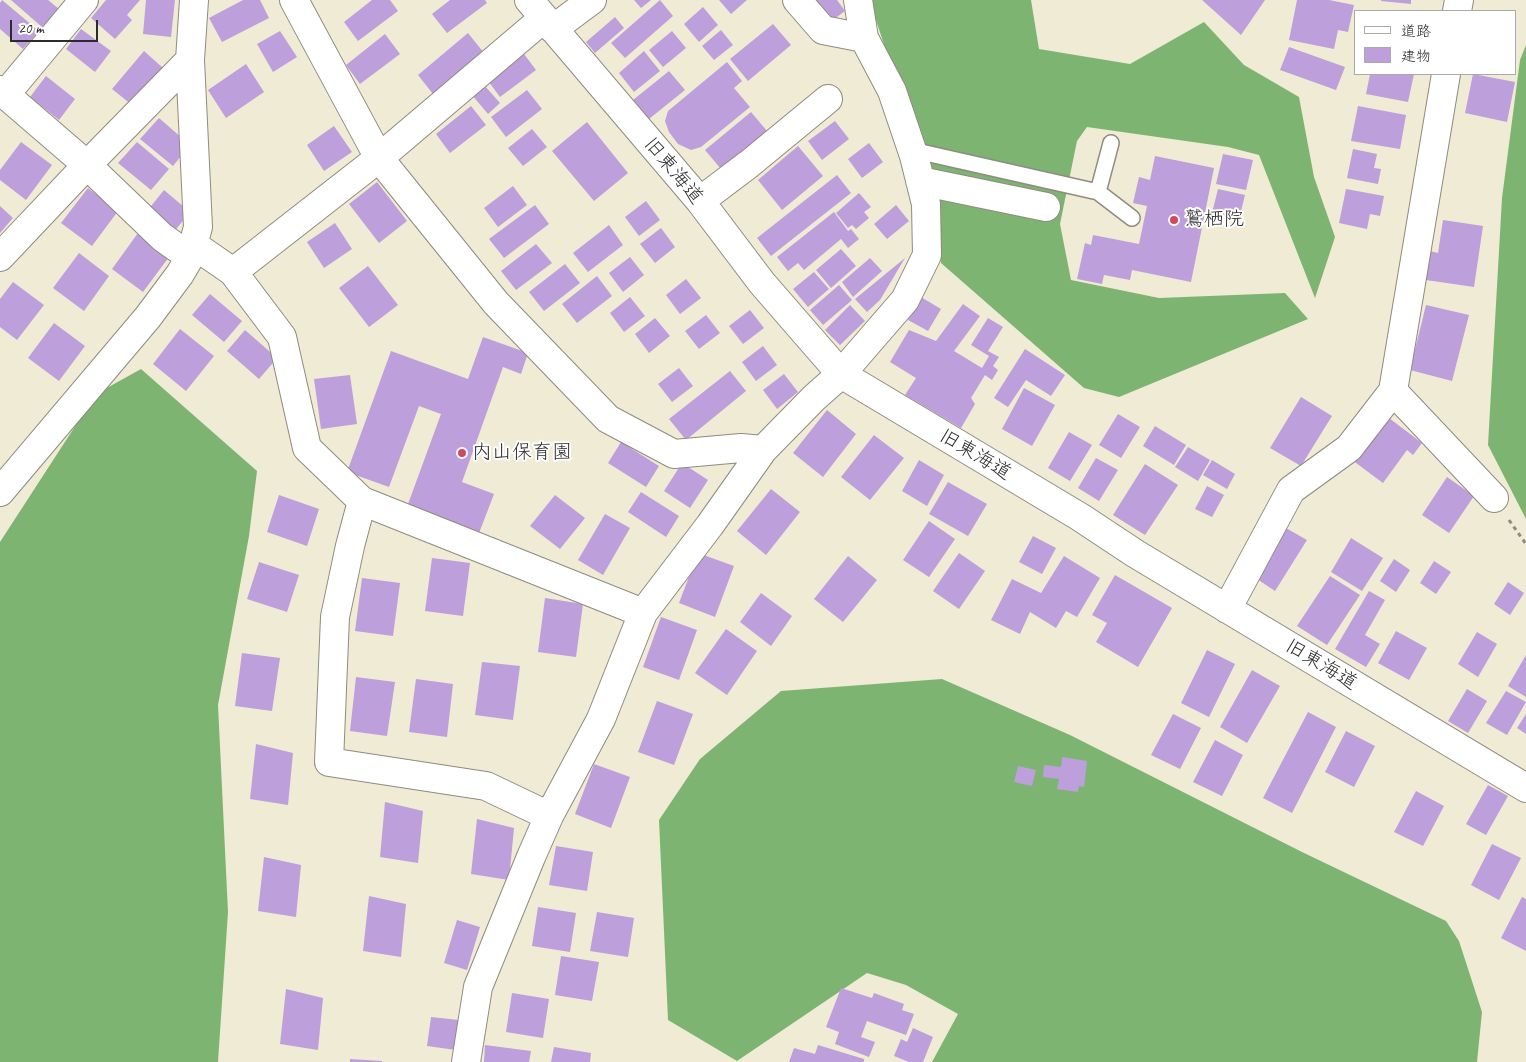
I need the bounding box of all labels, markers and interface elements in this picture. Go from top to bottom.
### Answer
scale bar [12,10,100,42]
legend [1354,10,1516,75]
text: 20 m [18,19,44,38]
text: 道路 [1401,22,1431,41]
text: 建物 [1401,47,1431,66]
street label: 旧東海道 [638,133,708,209]
place label: 鷲栖院 [1184,208,1244,232]
marker: 鷲栖院 [1168,214,1180,226]
street label: 旧東海道 [935,424,1015,486]
place label: 内山保育園 [472,441,572,465]
marker: 内山保育園 [456,447,468,459]
street label: 旧東海道 [1281,634,1361,696]

